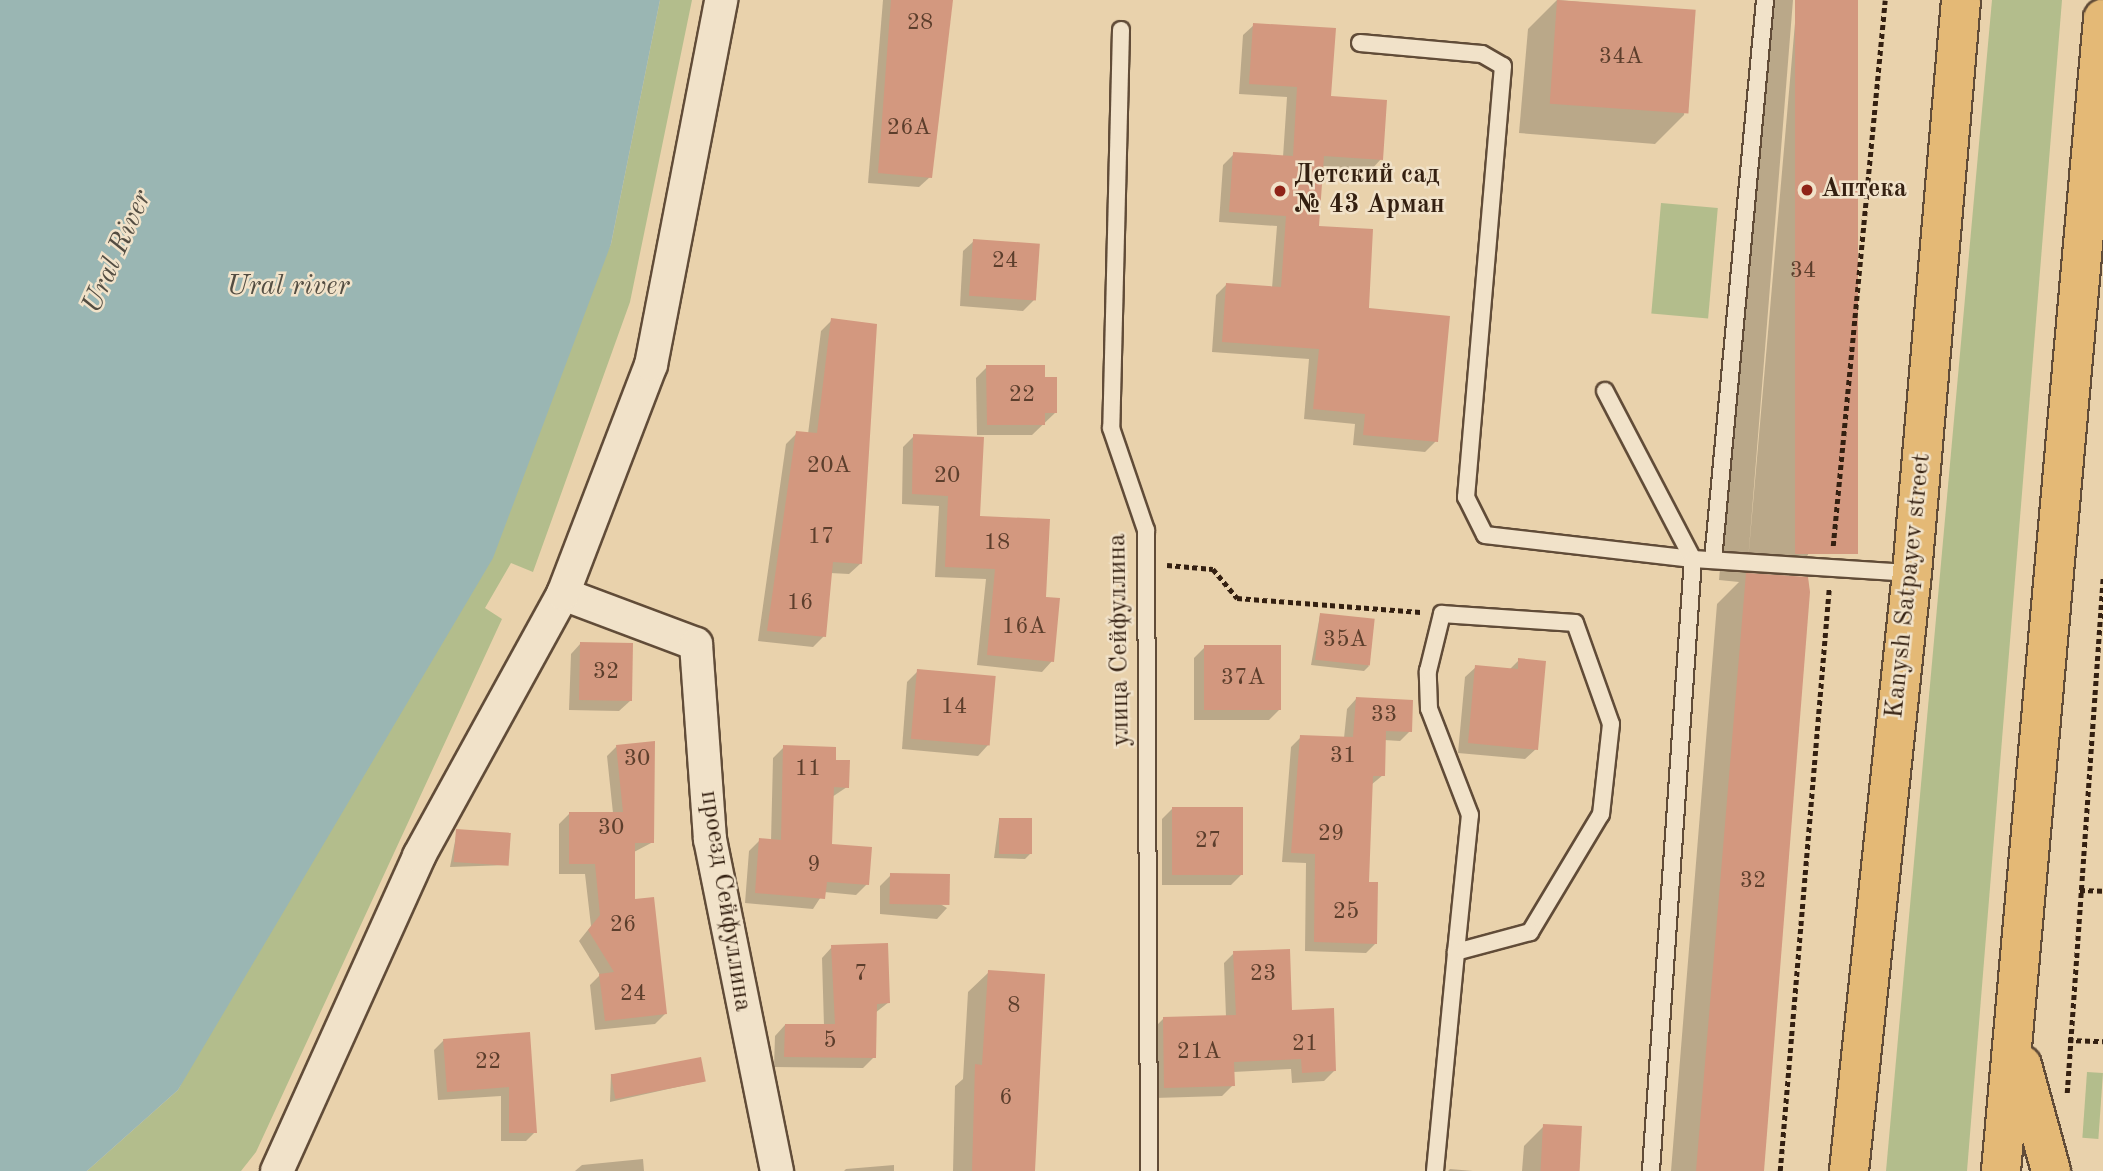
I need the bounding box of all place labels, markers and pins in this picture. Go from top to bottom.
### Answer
place label: Детский сад № 43 Арман [1294,160,1445,222]
place label: Аптека [1821,174,1907,206]
marker: Аптека [1799,182,1815,198]
marker: Детский сад № 43 Арман [1272,183,1288,199]

